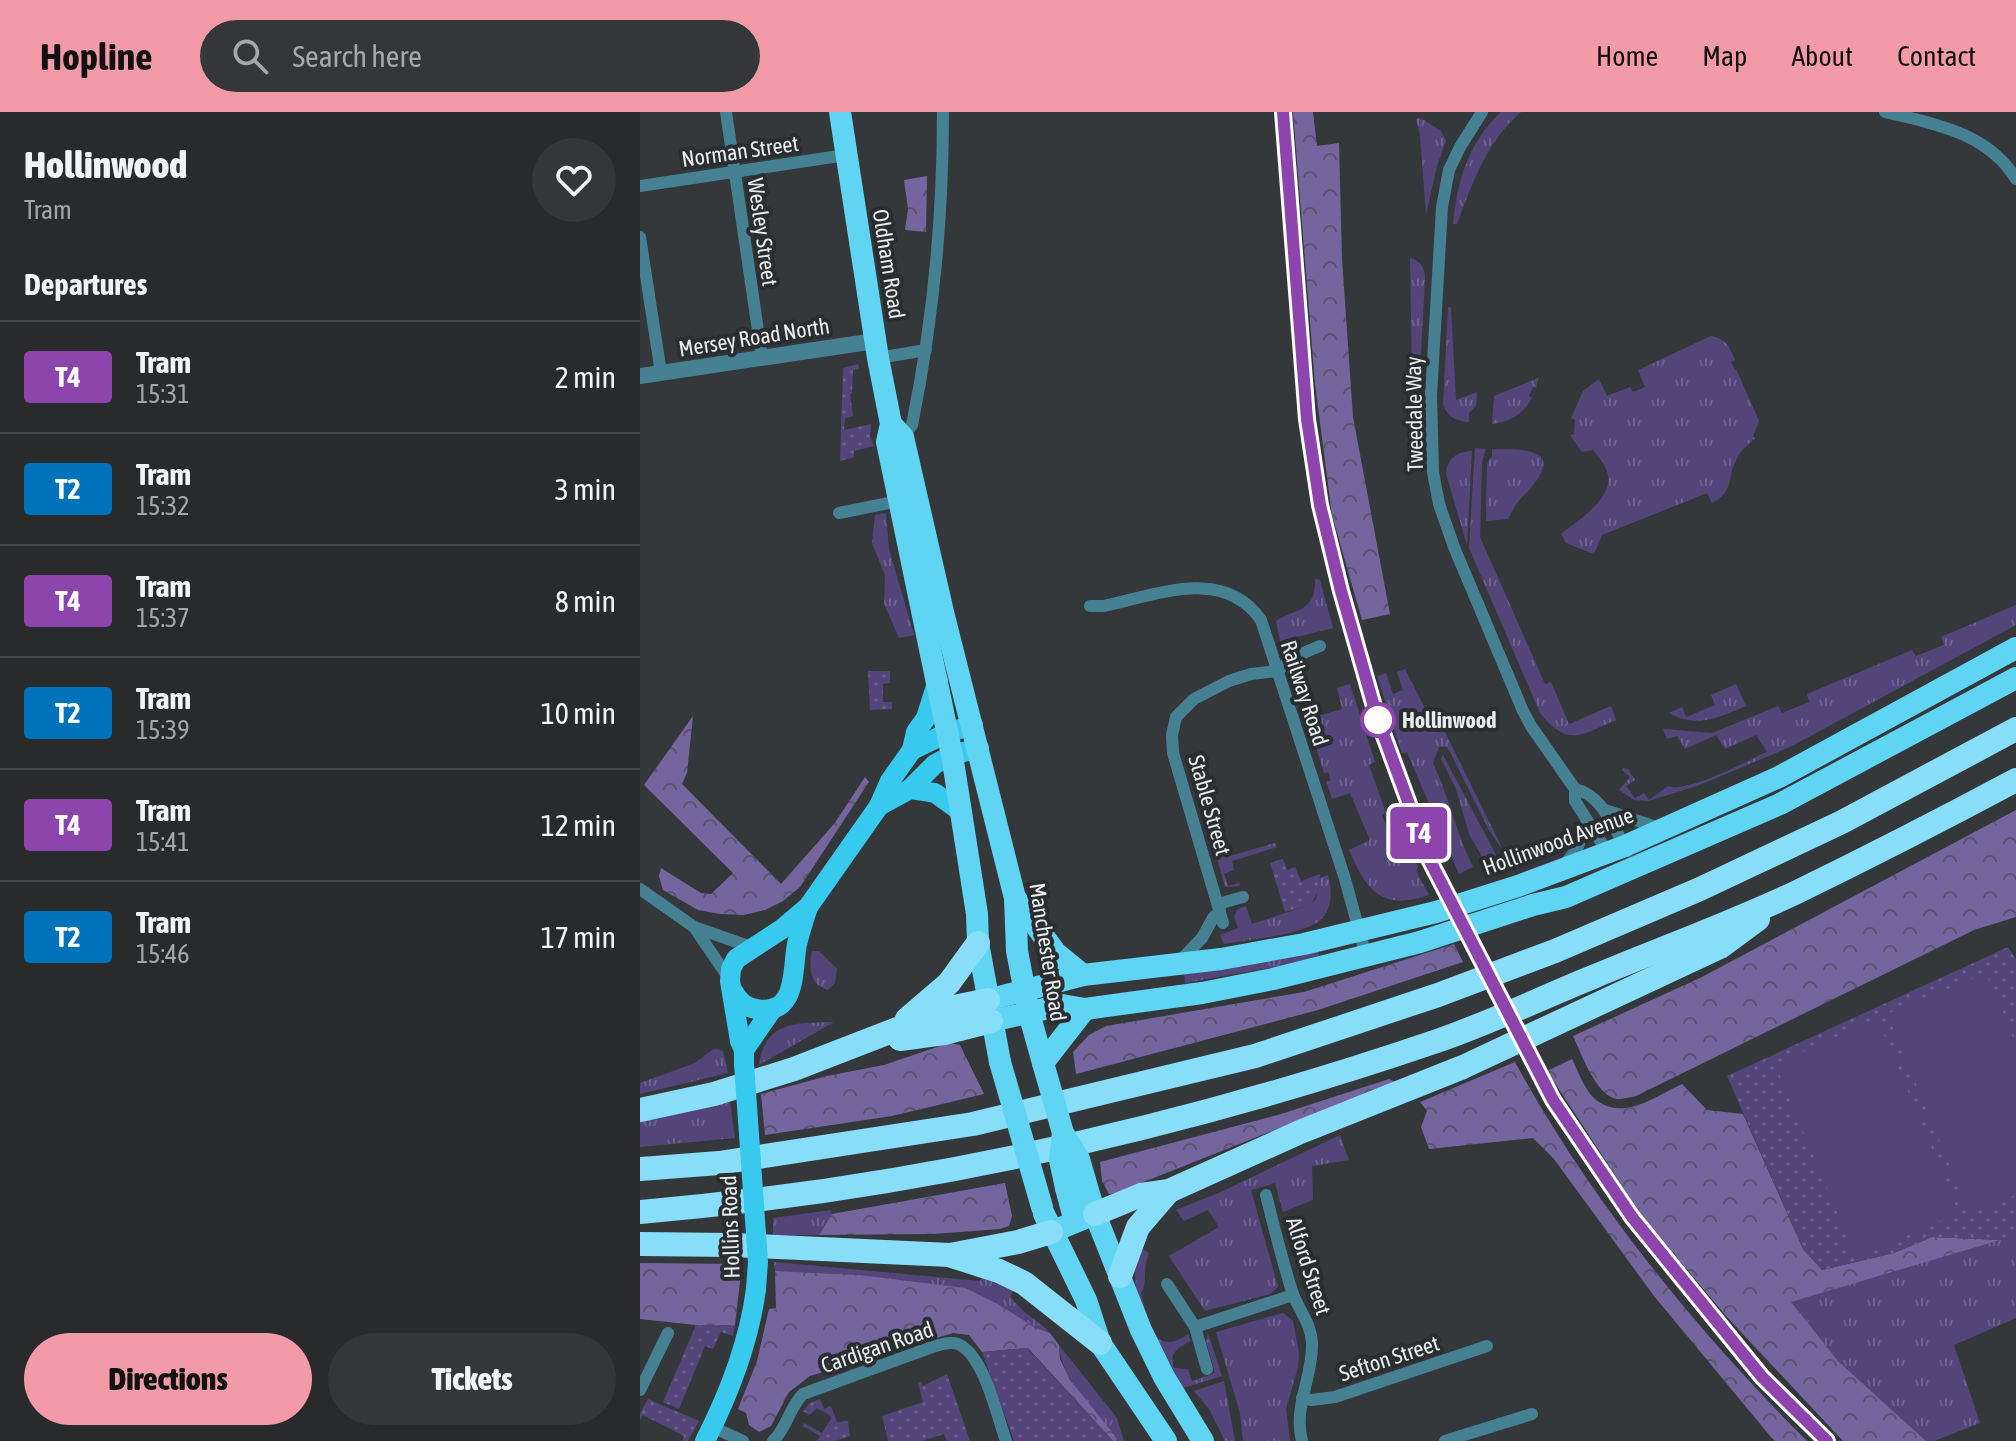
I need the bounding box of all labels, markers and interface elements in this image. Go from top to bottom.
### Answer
search box [200,20,760,92]
icon: search [228,34,272,78]
text: Hopline [40,35,152,78]
text: Search here [292,39,422,73]
text: Home [1596,40,1658,72]
text: Map [1702,40,1747,72]
text: About [1791,40,1853,72]
text: Contact [1897,40,1976,72]
street label: Norman Street [680,130,800,172]
button: heart [532,138,616,222]
text: Hollinwood [24,143,187,186]
street label: Wesley Street [743,176,783,288]
text: Tram [24,195,72,225]
street label: Oldham Road [868,207,910,321]
text: Departures [24,267,147,301]
street label: Mersey Road North [677,312,831,362]
text: Tram [136,345,191,379]
street label: Tweedale Way [1400,356,1428,472]
text: 2 min [555,360,616,394]
text: T4 [55,361,81,393]
text: 15:31 [136,379,190,409]
text: Tram [136,457,191,491]
text: 3 min [555,472,616,506]
text: T2 [55,473,81,505]
text: 15:32 [136,491,190,521]
text: Tram [136,569,191,603]
text: 8 min [555,584,616,618]
text: T4 [55,585,81,617]
text: 15:37 [136,603,190,633]
street label: Railway Road [1276,637,1334,749]
text: Tram [136,681,191,715]
text: 10 min [541,696,616,730]
text: T2 [55,697,81,729]
marker: Hollinwood [1361,703,1395,737]
place label: Hollinwood [1402,707,1497,733]
text: 15:39 [136,715,190,745]
street label: Stable Street [1183,752,1237,858]
text: Tram [136,793,191,827]
street label: Hollinwood Avenue [1479,802,1637,880]
line badge: T4 [1383,807,1455,859]
text: 12 min [541,808,616,842]
text: T4 [55,809,81,841]
text: T4 [1406,817,1432,849]
text: 15:41 [136,827,190,857]
street label: Manchester Road [1024,881,1072,1023]
text: Tram [136,905,191,939]
text: 17 min [541,920,616,954]
text: T2 [55,921,81,953]
text: 15:46 [136,939,190,969]
street label: Hollins Road [715,1175,745,1279]
street label: Alford Street [1281,1214,1337,1318]
street label: Cardigan Road [817,1316,937,1378]
street label: Sefton Street [1336,1330,1442,1386]
button: Directions [24,1333,312,1425]
button: Tickets [328,1333,616,1425]

